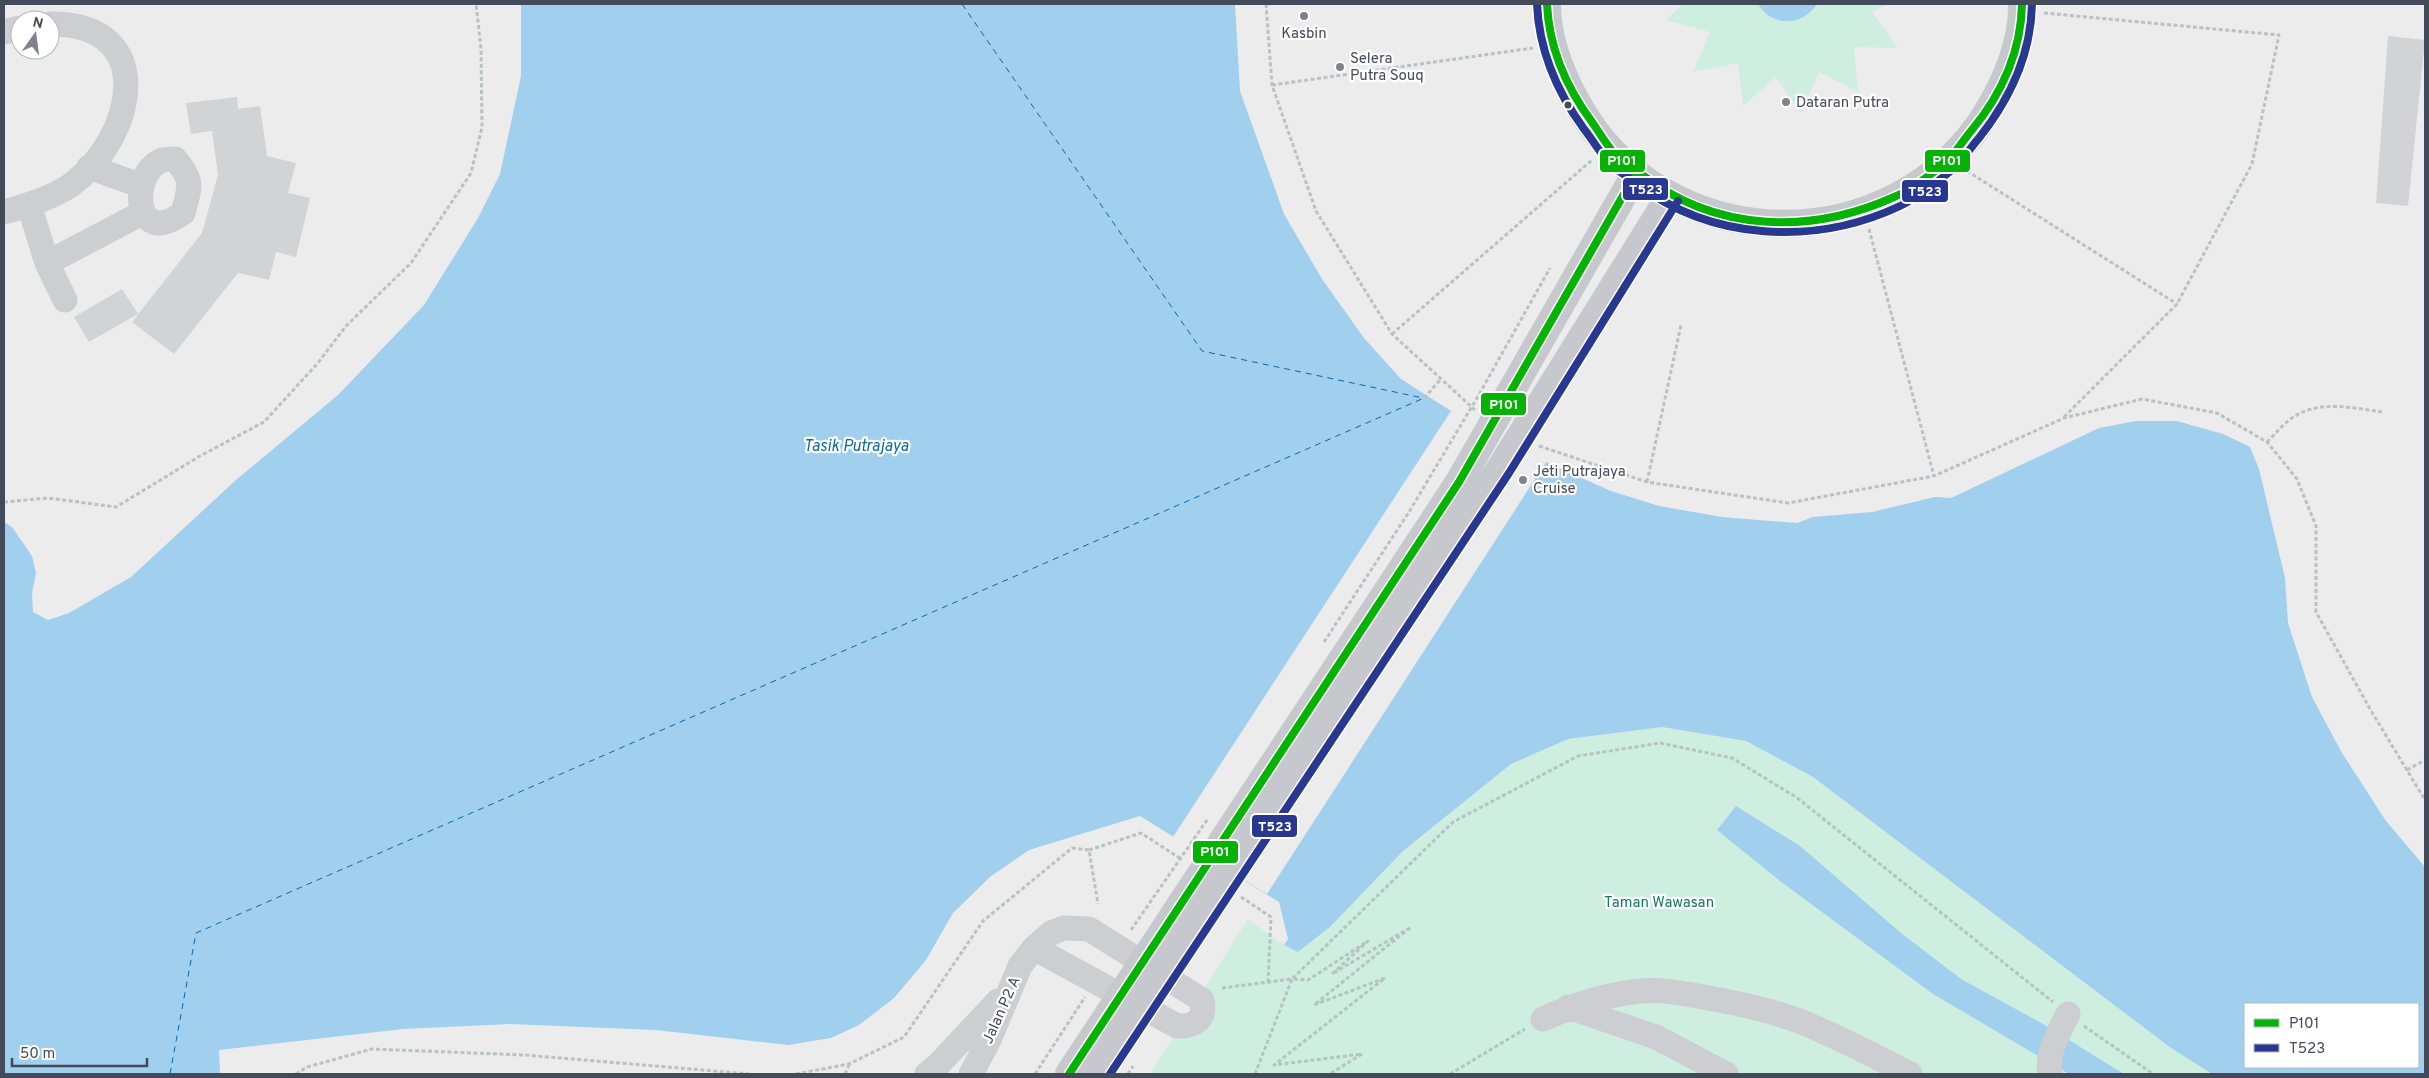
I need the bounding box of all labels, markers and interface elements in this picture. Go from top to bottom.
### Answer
north arrow [10,10,60,60]
marker: Kasbin [1298,10,1310,22]
text: N [31,14,45,33]
place label: Kasbin [1281,25,1327,44]
place label: Selera Putra Souq [1350,50,1424,86]
marker: Selera Putra Souq [1334,61,1346,73]
place label: Dataran Putra [1796,94,1889,113]
marker: Dataran Putra [1780,96,1792,108]
unlabelled marker [1563,100,1573,110]
line badge: P101 [1599,149,1646,173]
line badge: P101 [1924,149,1971,173]
text: P101 [1607,153,1637,170]
text: P101 [1932,153,1962,170]
line badge: T523 [1622,177,1669,201]
line badge: T523 [1901,179,1949,203]
text: T523 [1629,182,1663,199]
text: T523 [1908,184,1942,201]
line badge: P101 [1480,392,1527,416]
text: P101 [1489,397,1519,414]
water label: Tasik Putrajaya [804,437,909,457]
place label: Jeti Putrajaya Cruise [1533,463,1626,499]
marker: Jeti Putrajaya Cruise [1517,474,1529,486]
line badge: T523 [1251,814,1298,838]
text: T523 [1258,819,1292,836]
line badge: P101 [1192,840,1239,864]
text: P101 [1200,844,1230,861]
park label: Taman Wawasan [1604,894,1714,913]
street label: Jalan P2 A [979,974,1026,1047]
legend [2244,1003,2419,1068]
text: P101 [2289,1015,2319,1034]
scale bar [12,1036,148,1068]
text: T523 [2289,1040,2325,1059]
text: 50 m [20,1045,55,1064]

